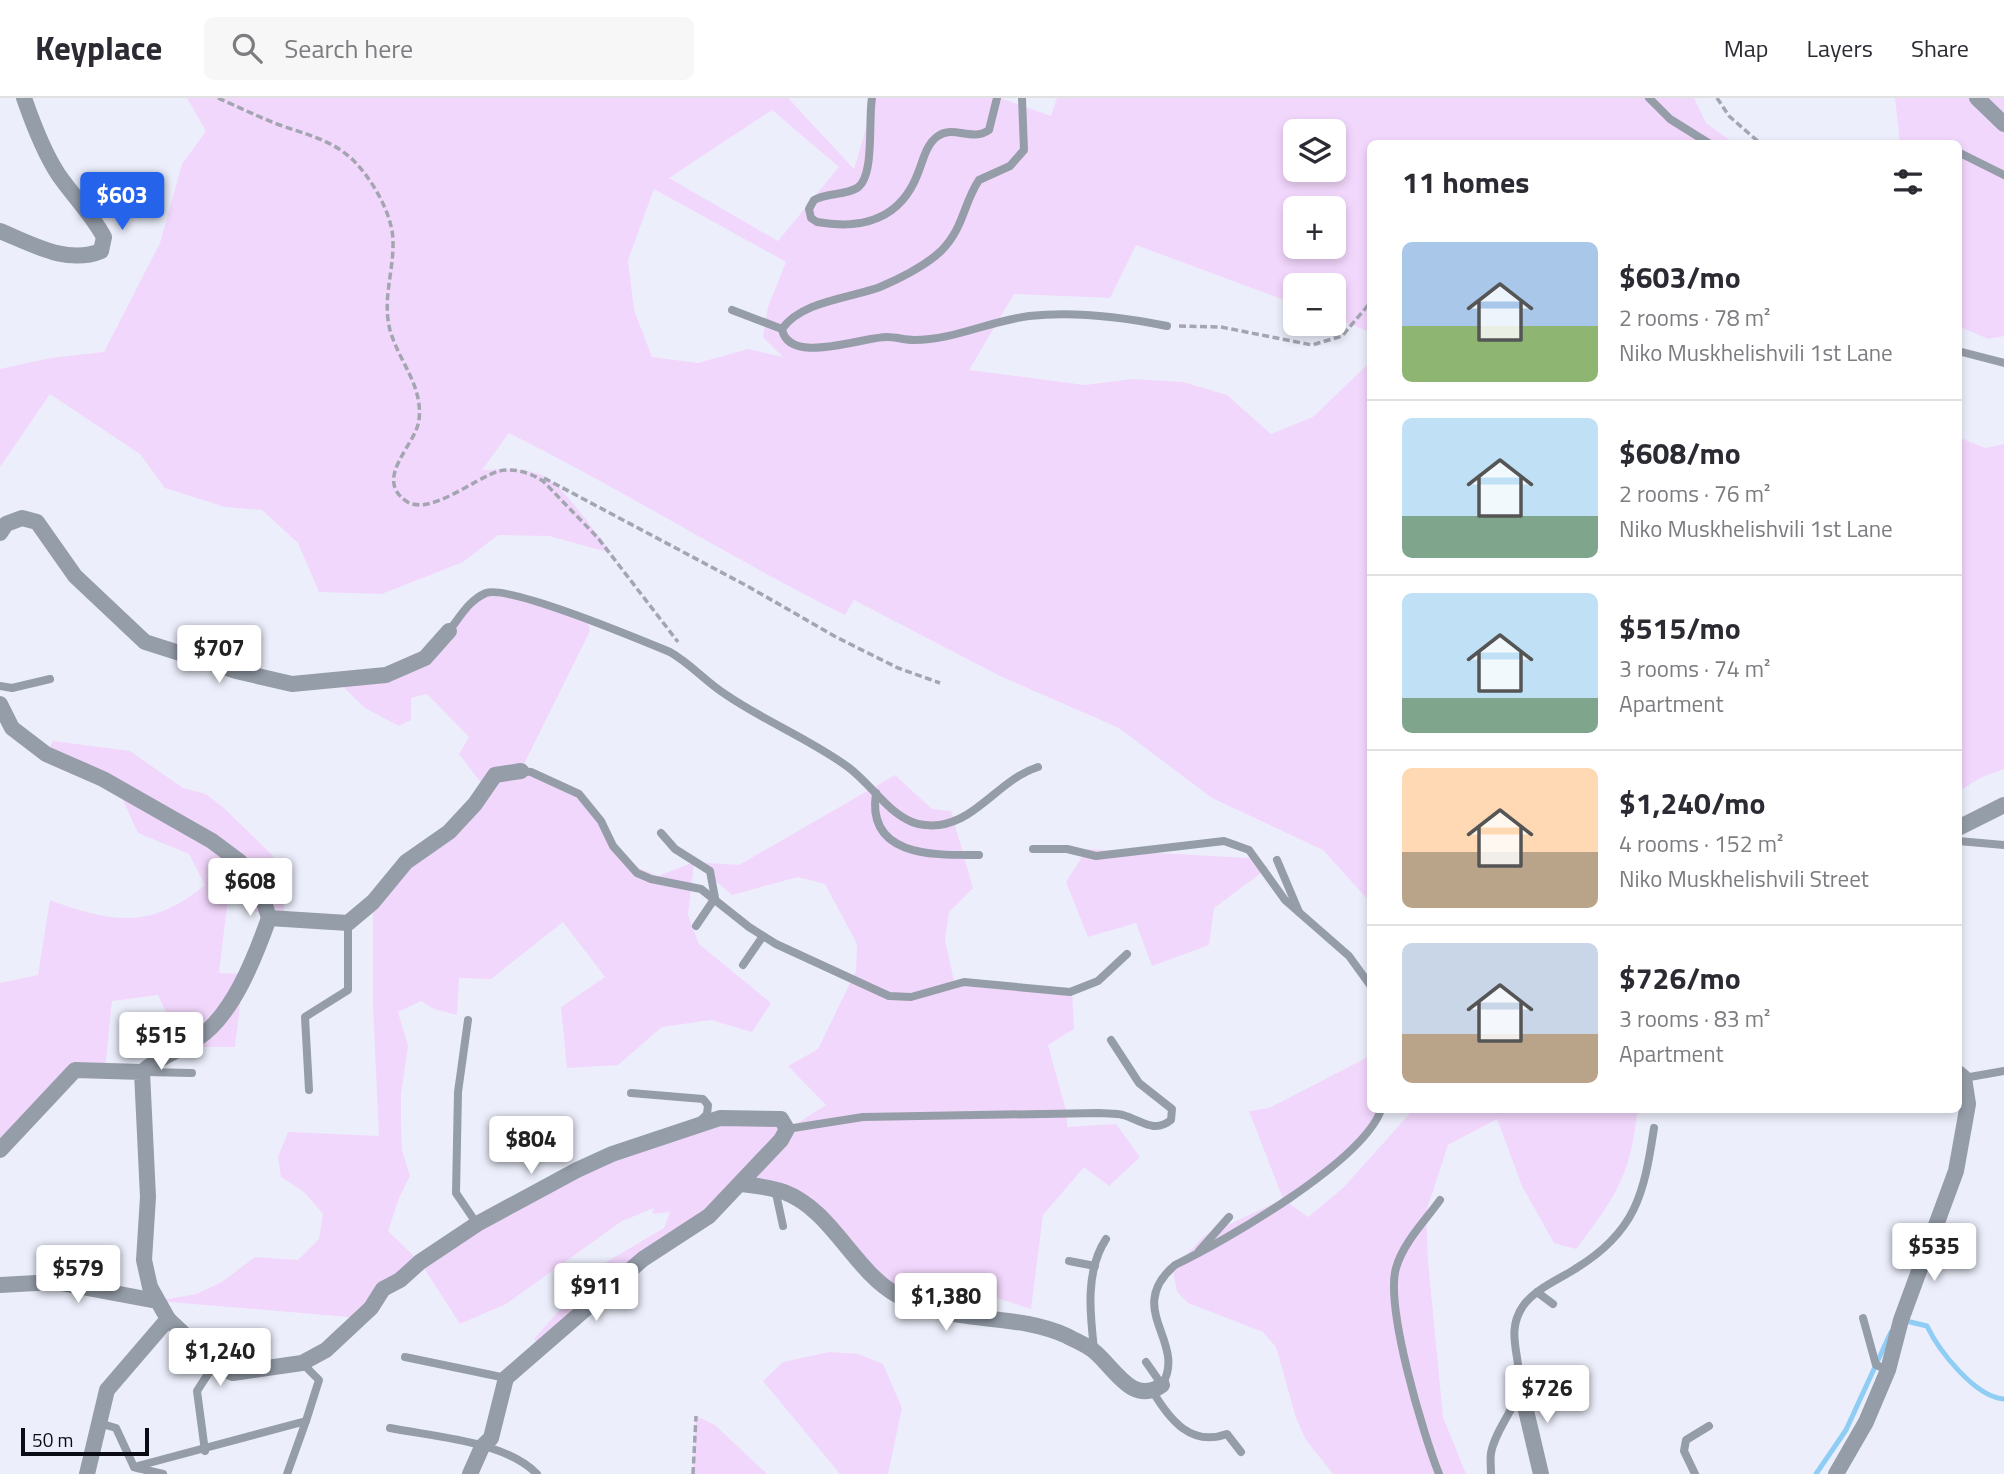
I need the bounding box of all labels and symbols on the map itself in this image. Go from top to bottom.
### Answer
pin: $603 [81,172,163,232]
pin: $707 [178,626,260,685]
pin: $608 [209,858,291,918]
pin: $515 [120,1012,202,1072]
pin: $804 [490,1116,572,1176]
pin: $535 [1893,1224,1975,1283]
pin: $579 [37,1246,119,1305]
pin: $911 [555,1264,637,1323]
pin: $1,380 [889,1274,1003,1333]
pin: $1,240 [163,1328,277,1388]
pin: $726 [1506,1366,1588,1425]
scale bar [21,1425,149,1457]

